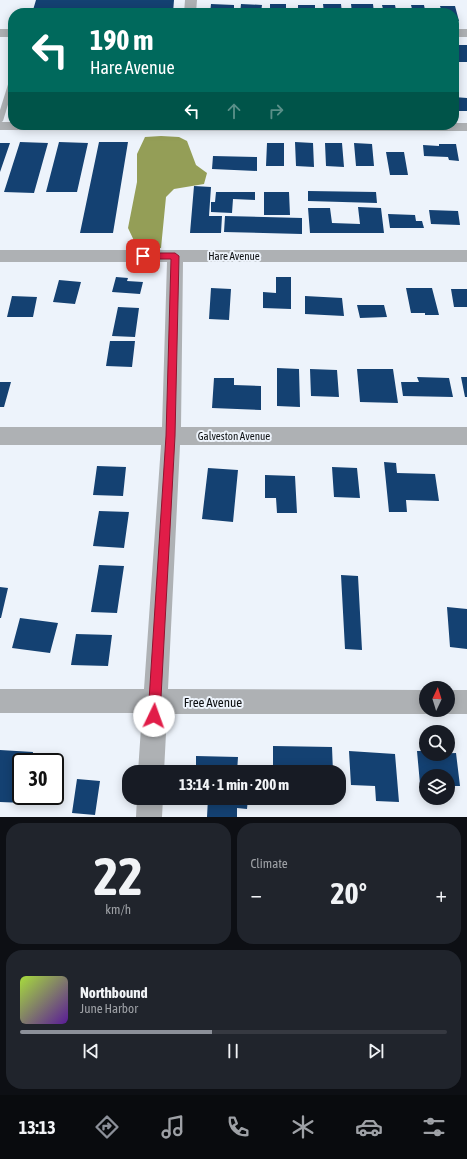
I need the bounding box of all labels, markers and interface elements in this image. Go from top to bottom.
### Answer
icon: left [24,24,76,76]
text: 190 m [90,24,153,56]
text: Hare Avenue [90,57,175,78]
icon: left [181,100,203,122]
icon: ahead [223,100,245,122]
icon: right [265,100,287,122]
pin [126,239,160,273]
icon: arrive [132,245,154,267]
street label: Hare Avenue [208,250,260,262]
street label: Galveston Avenue [198,430,270,442]
north arrow [419,681,455,717]
map controls [419,681,455,805]
position arrow [133,695,175,737]
street label: Free Avenue [184,695,242,710]
button: search [419,725,455,761]
speed limit sign: 30 [12,753,64,805]
button: layers [419,769,455,805]
text: 13:14 · 1 min · 200 m [179,776,289,793]
text: 22 [94,846,143,906]
text: Climate [251,856,288,871]
text: 20° [331,876,367,910]
text: − [251,881,262,907]
text: + [436,881,447,907]
text: km/h [105,902,131,917]
text: Northbound [80,984,148,1001]
text: June Harbor [80,1001,138,1016]
icon: previous [80,1040,102,1062]
icon: pause [222,1040,244,1062]
icon: next [365,1040,387,1062]
icon: directions [93,1113,121,1141]
icon: music [159,1113,187,1141]
icon: phone [224,1113,252,1141]
icon: climate [289,1113,317,1141]
icon: car [355,1113,383,1141]
icon: filters [420,1113,448,1141]
text: 13:13 [19,1117,56,1138]

